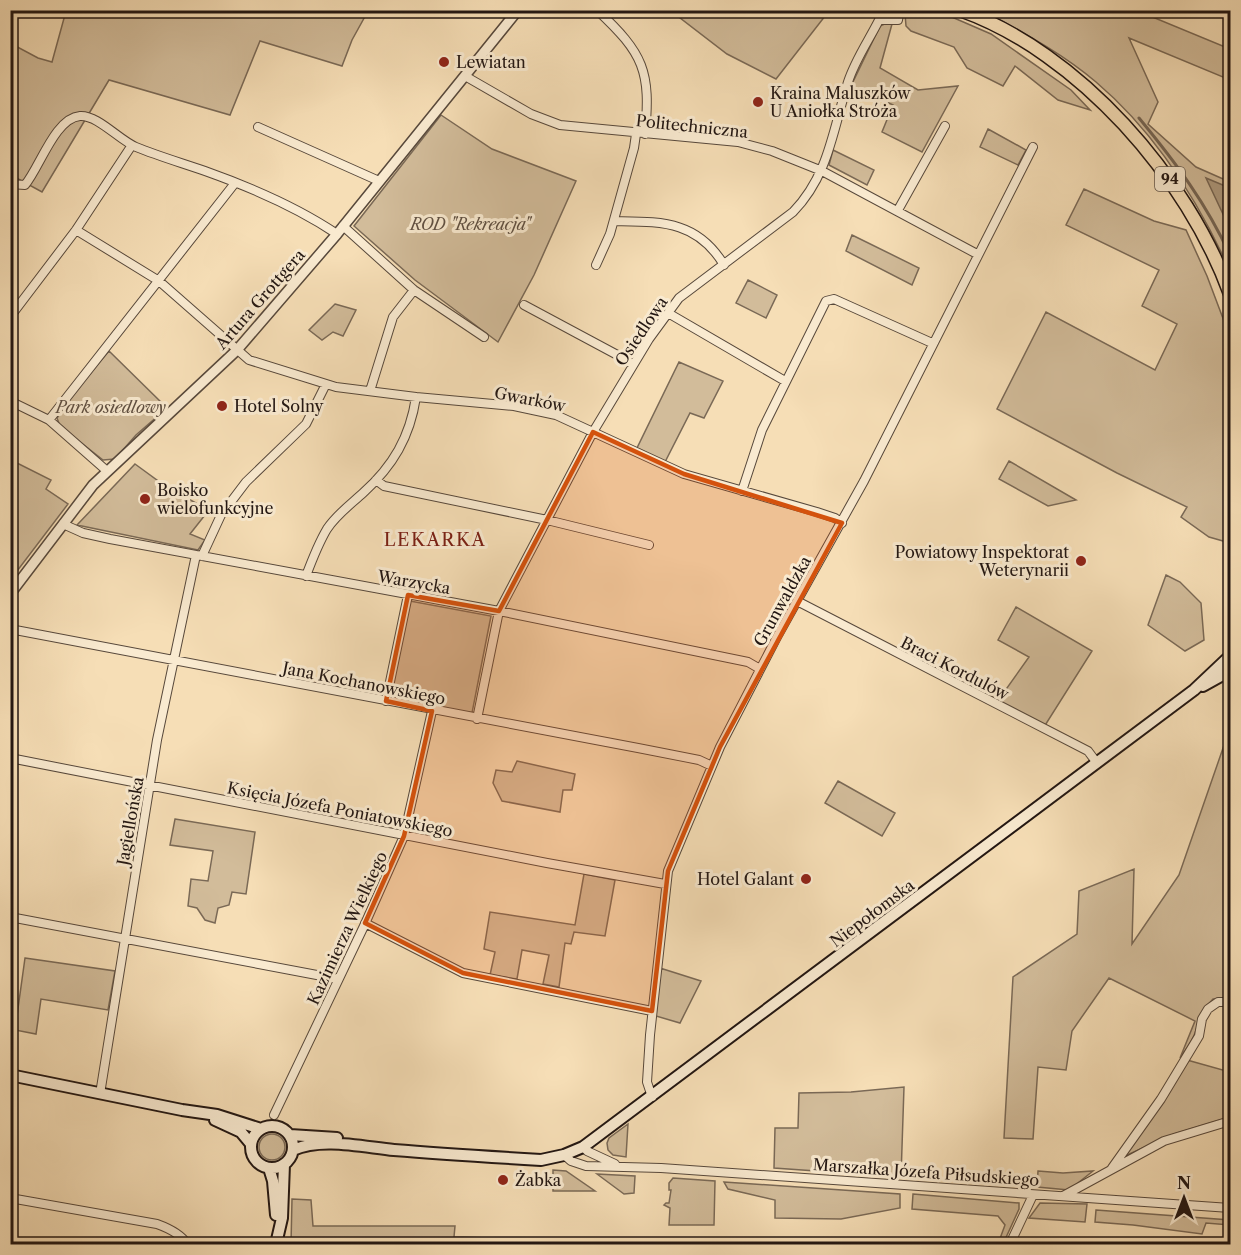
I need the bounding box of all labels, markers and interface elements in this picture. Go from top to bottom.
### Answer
place label: Lewiatan [456,52,526,72]
marker: Lewiatan [437,55,451,69]
place label: Kraina Maluszków U Aniołka Stróża [770,83,911,121]
marker: Kraina Maluszków U Aniołka Stróża [751,95,765,109]
street label: Politechniczna [635,110,750,142]
road number: 94 [1155,167,1185,191]
park label: ROD "Rekreacja" [408,214,533,234]
street label: Artura Grottgera [210,244,309,354]
street label: Osiedlowa [611,292,672,369]
street label: Gwarków [493,382,568,416]
place label: Hotel Solny [234,396,325,416]
park label: Park osiedlowy [54,397,166,417]
marker: Hotel Solny [215,399,229,413]
place label: Boisko wielofunkcyjne [156,480,273,518]
marker: Boisko wielofunkcyjne [138,492,152,506]
district label: LEKARKA [384,529,486,551]
place label: Powiatowy Inspektorat Weterynarii [895,542,1069,580]
street label: Grunwaldzka [749,552,815,650]
marker: Powiatowy Inspektorat Weterynarii [1074,554,1088,568]
street label: Warzycka [375,566,453,598]
street label: Braci Kordulów [897,632,1013,704]
street label: Jana Kochanowskiego [278,657,447,709]
street label: Jagiellońska [112,775,148,870]
street label: Księcia Józefa Poniatowskiego [226,777,455,841]
street label: Kazimierza Wielkiego [303,848,391,1008]
place label: Hotel Galant [697,869,794,889]
marker: Hotel Galant [799,872,813,886]
street label: Niepołomska [826,874,919,951]
street label: Marszałka Józefa Piłsudskiego [812,1154,1040,1190]
north arrow [1154,1168,1214,1228]
place label: Żabka [515,1170,562,1190]
marker: Żabka [496,1173,510,1187]
text: N [1177,1173,1191,1193]

